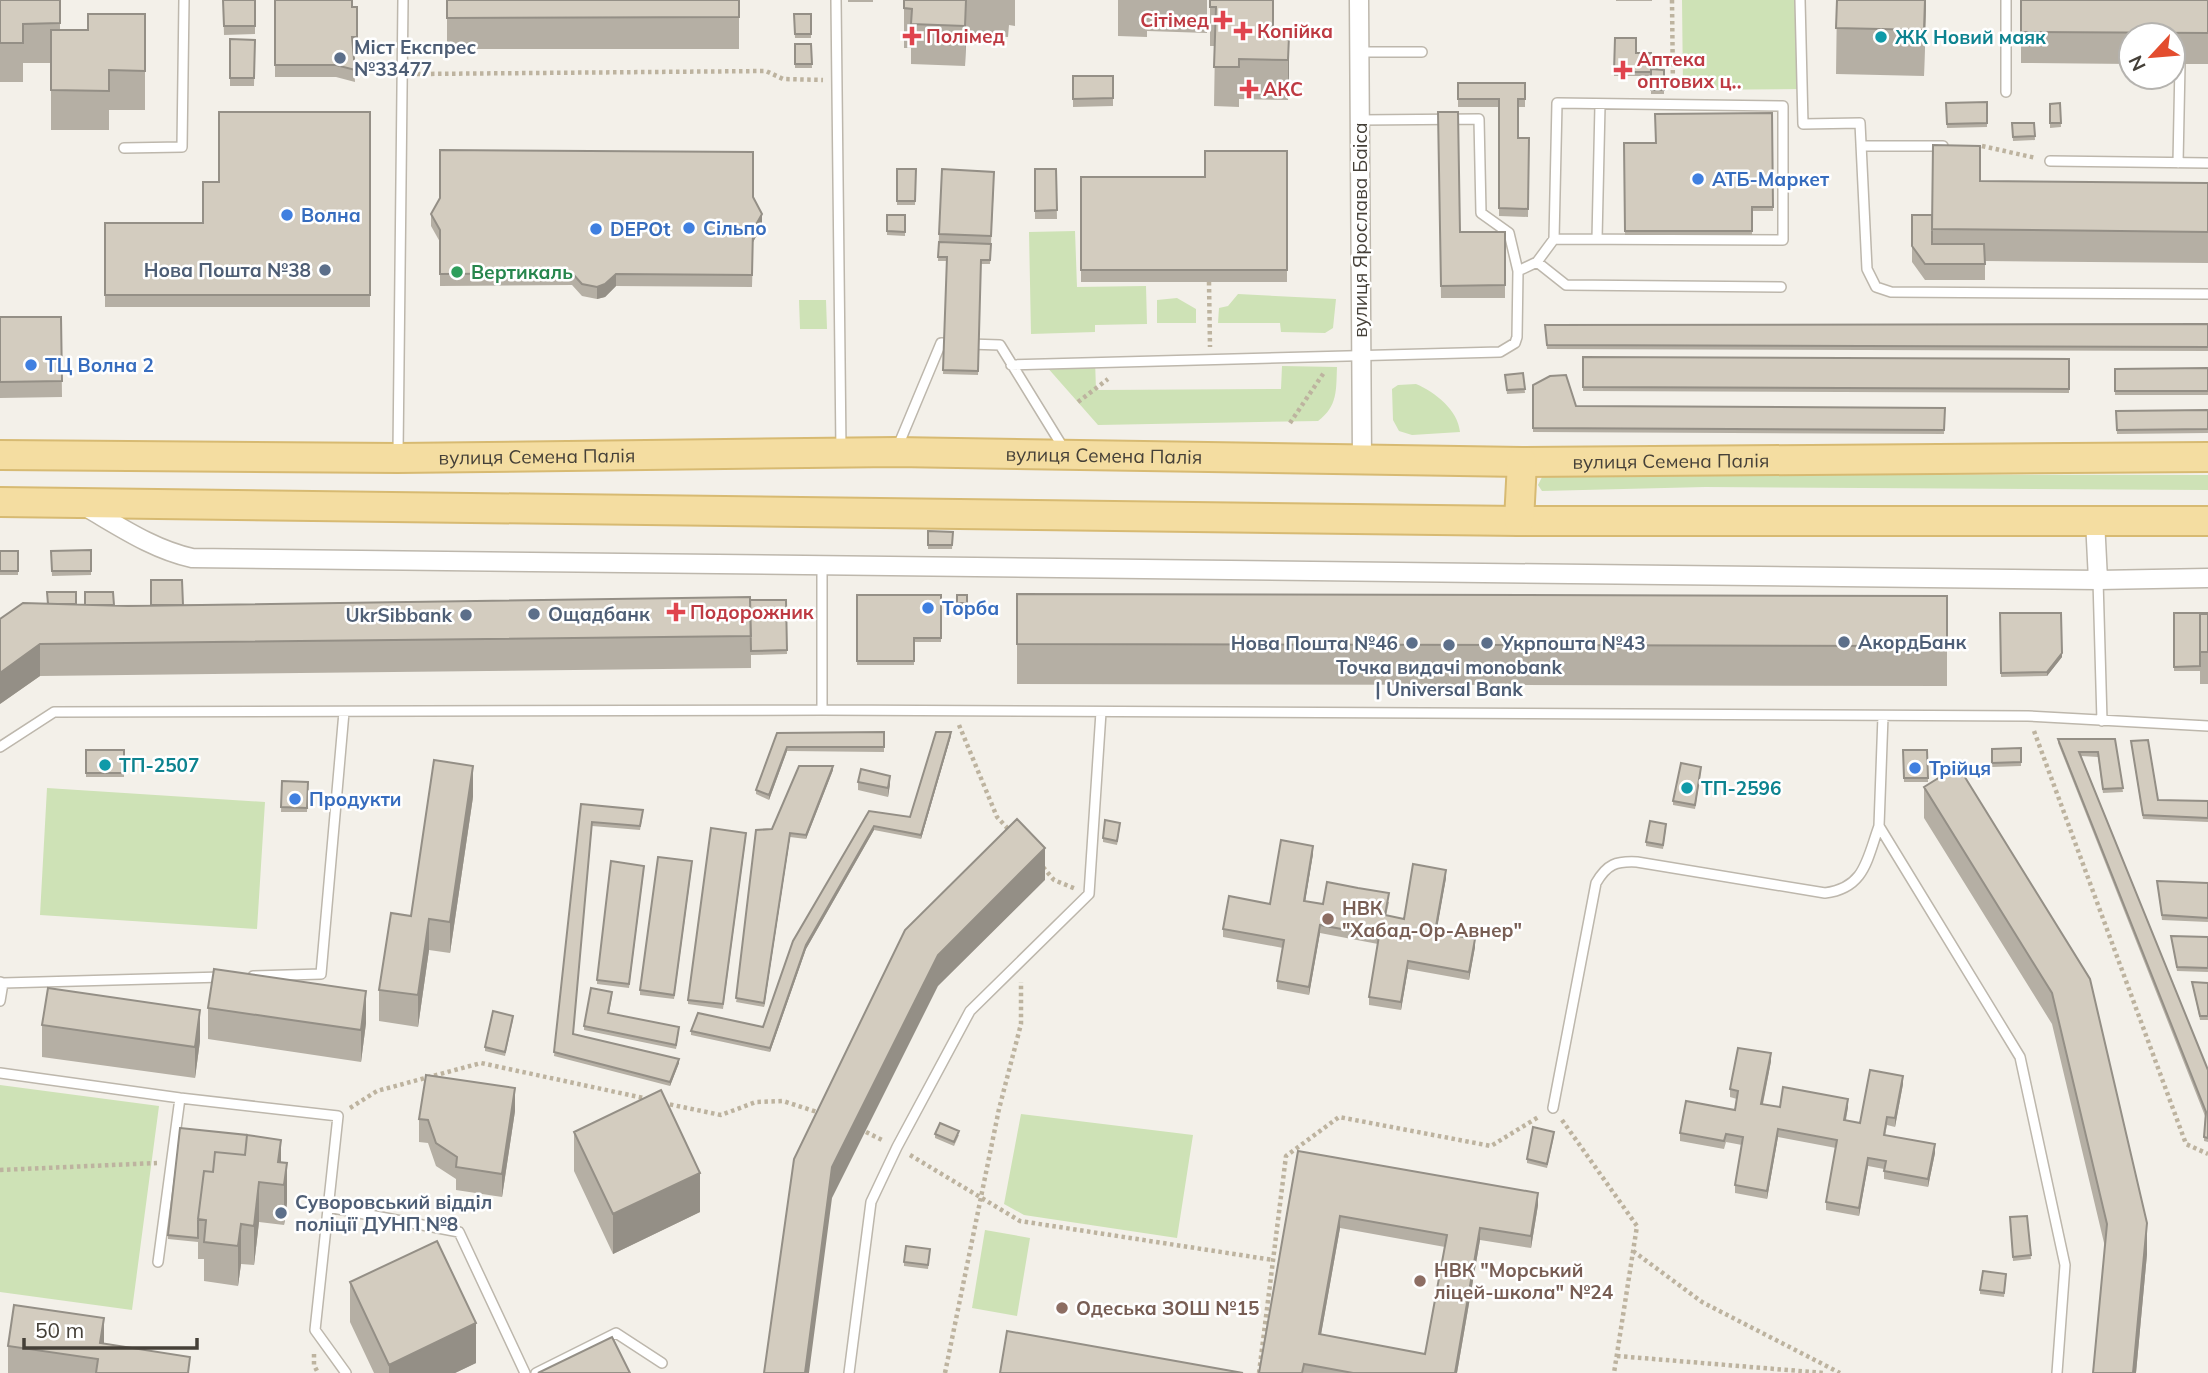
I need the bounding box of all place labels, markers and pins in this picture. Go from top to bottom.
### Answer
place label: Сітімед [1140,8,1209,32]
marker: Сітімед [1215,12,1231,28]
place label: Копійка [1257,19,1333,43]
marker: Копійка [1235,23,1251,39]
place label: Полімед [926,24,1005,48]
place label: ЖК Новий маяк [1895,25,2046,49]
marker: Полімед [904,28,920,44]
marker: ЖК Новий маяк [1873,29,1889,45]
place label: Міст Експрес №33477 [354,35,476,81]
place label: Аптека оптових ц‥ [1637,47,1742,93]
marker: Міст Експрес №33477 [332,50,348,66]
marker: Аптека оптових ц‥ [1615,62,1631,78]
place label: АКС [1263,77,1303,101]
marker: АКС [1241,81,1257,97]
place label: АТБ-Маркет [1712,167,1830,191]
marker: АТБ-Маркет [1690,171,1706,187]
place label: Волна [301,203,361,227]
marker: Волна [279,207,295,223]
place label: Сільпо [703,216,767,240]
place label: DEPOt [610,217,671,241]
marker: Сільпо [681,220,697,236]
marker: DEPOt [588,221,604,237]
place label: Нова Пошта №38 [144,258,311,282]
place label: Вертикаль [471,260,573,284]
marker: Нова Пошта №38 [317,262,333,278]
marker: Вертикаль [449,264,465,280]
place label: ТЦ Волна 2 [45,353,154,377]
marker: ТЦ Волна 2 [23,357,39,373]
place label: Торба [942,596,999,620]
place label: Подорожник [690,600,814,624]
marker: Торба [920,600,936,616]
place label: Ощадбанк [548,602,650,626]
place label: UkrSibbank [345,603,453,627]
marker: Подорожник [668,604,684,620]
marker: Ощадбанк [526,606,542,622]
marker: UkrSibbank [458,607,474,623]
place label: АкордБанк [1858,630,1967,654]
place label: Нова Пошта №46 [1231,631,1398,655]
place label: Укрпошта №43 [1500,631,1646,655]
marker: АкордБанк [1836,634,1852,650]
marker: Нова Пошта №46 [1404,635,1420,651]
marker: Укрпошта №43 [1479,635,1495,651]
marker: Точка видачі monobank | Universal Bank [1441,637,1457,653]
place label: Точка видачі monobank | Universal Bank [1336,655,1562,701]
place label: ТП-2507 [119,753,199,777]
place label: Трійця [1929,756,1991,780]
marker: ТП-2507 [97,757,113,773]
marker: Трійця [1907,760,1923,776]
place label: ТП-2596 [1701,776,1781,800]
marker: ТП-2596 [1679,780,1695,796]
place label: Продукти [309,787,402,811]
marker: Продукти [287,791,303,807]
place label: НВК "Хабад-Ор-Авнер" [1342,896,1522,942]
marker: НВК "Хабад-Ор-Авнер" [1320,911,1336,927]
place label: Суворовський відділ поліції ДУНП №8 [295,1190,492,1236]
marker: Суворовський відділ поліції ДУНП №8 [273,1205,289,1221]
place label: НВК "Морський ліцей-школа" №24 [1434,1258,1614,1304]
marker: НВК "Морський ліцей-школа" №24 [1412,1273,1428,1289]
place label: Одеська ЗОШ №15 [1076,1296,1259,1320]
marker: Одеська ЗОШ №15 [1054,1300,1070,1316]

